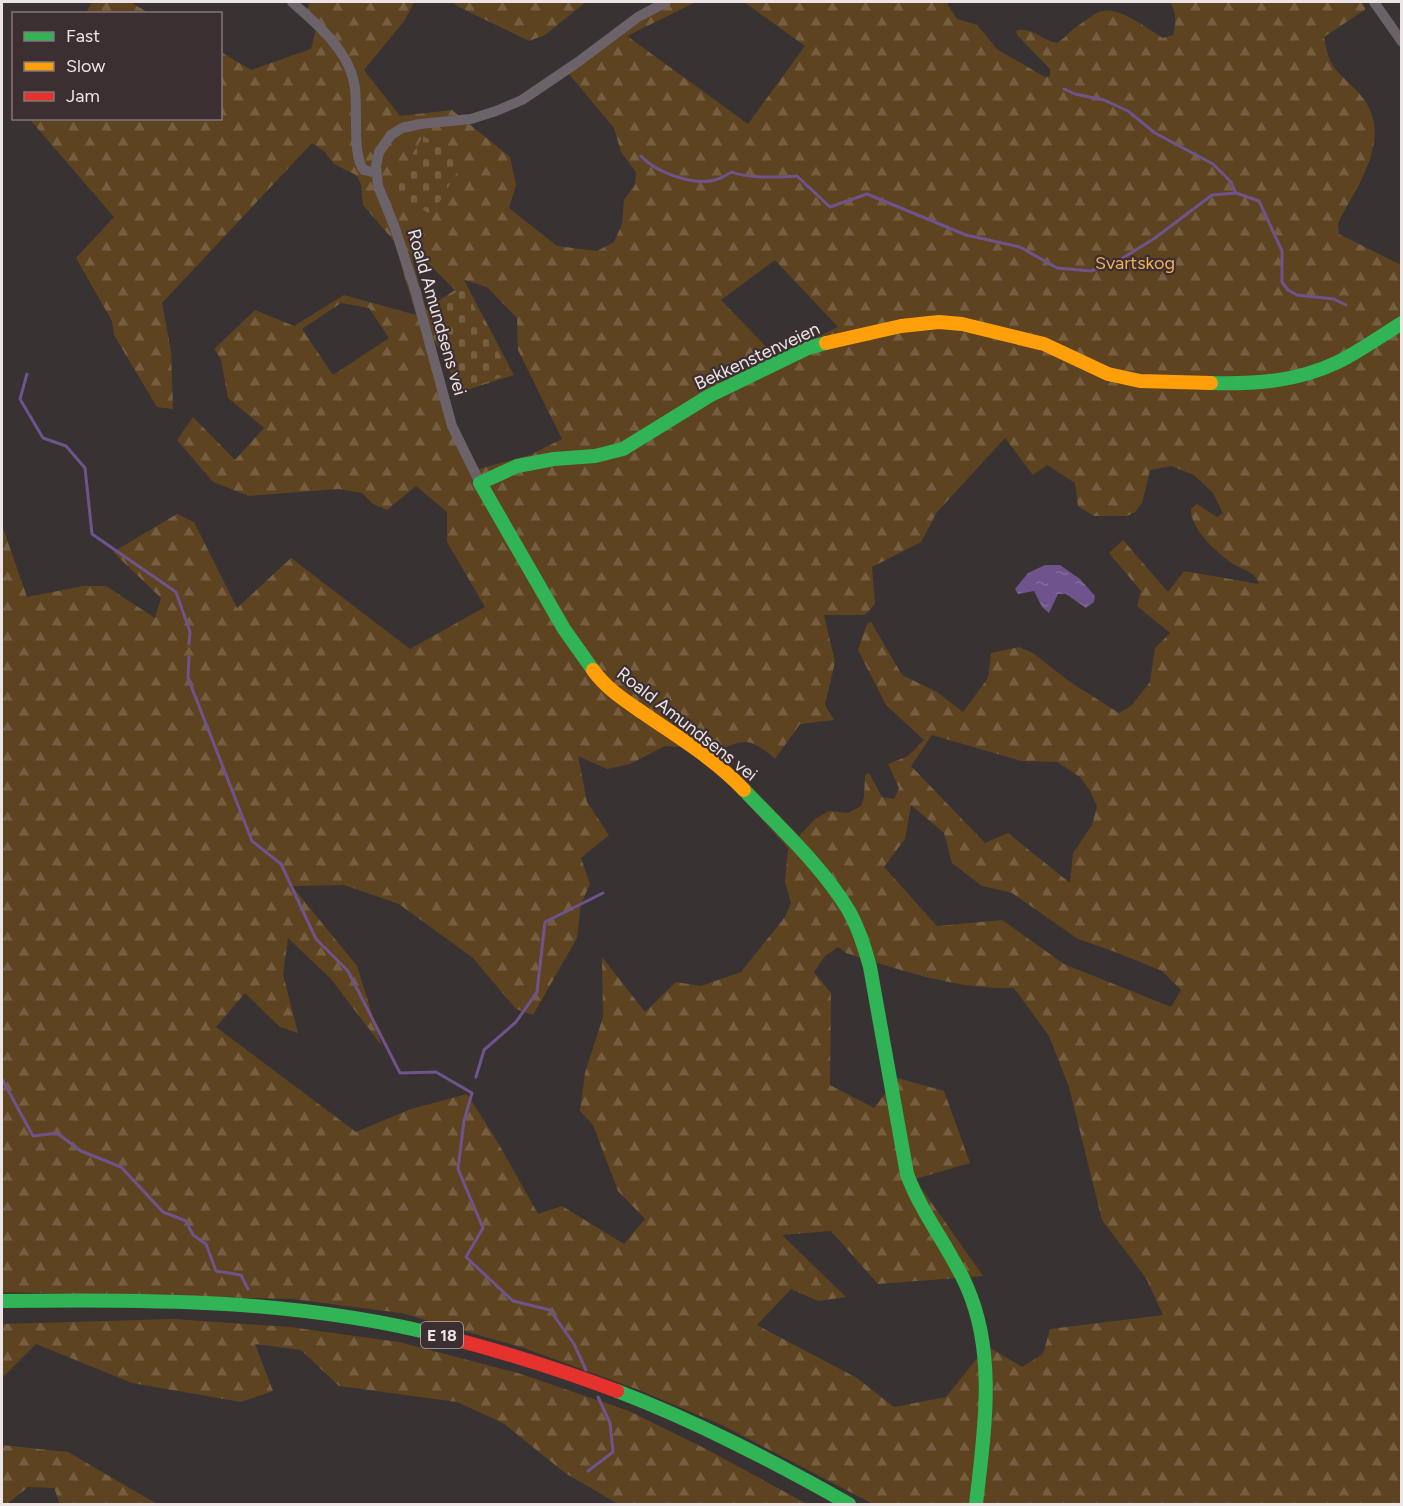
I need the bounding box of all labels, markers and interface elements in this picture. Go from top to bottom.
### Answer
legend [12,12,222,120]
text: Fast [66,25,100,47]
text: Slow [66,55,105,77]
text: Jam [66,85,100,107]
street label: Roald Amundsens vei [403,226,471,398]
park label: Svartskog [1095,252,1175,274]
street label: Bekkenstenveien [691,317,823,395]
street label: Roald Amundsens vei [612,662,762,786]
road number: E 18 [421,1322,463,1348]

